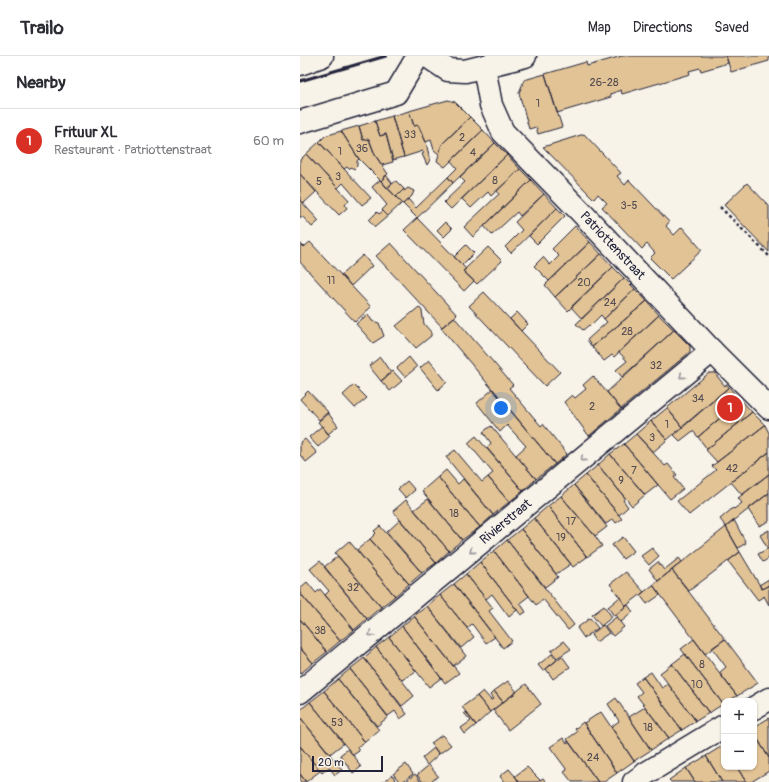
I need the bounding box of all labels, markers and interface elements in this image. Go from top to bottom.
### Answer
text: Trailo [20,16,64,40]
text: Map [588,19,611,36]
text: Directions [633,19,692,36]
text: Saved [714,19,749,36]
text: Nearby [16,72,65,93]
house number: 26-28 [590,76,619,89]
house number: 1 [536,97,540,110]
text: Frituur XL [54,123,118,142]
house number: 33 [404,128,416,141]
house number: 2 [459,131,465,144]
text: 1 [26,133,32,149]
text: 60 m [253,133,284,149]
text: Restaurant · Patriottenstraat [54,142,212,158]
house number: 36 [356,142,368,155]
house number: 1 [338,145,342,158]
house number: 4 [470,146,477,159]
house number: 3 [335,170,341,183]
house number: 8 [492,174,498,187]
house number: 5 [316,175,322,188]
house number: 3-5 [621,199,637,212]
street label: Patriottenstraat [577,208,649,284]
house number: 11 [327,274,335,287]
house number: 20 [577,276,591,289]
house number: 24 [604,296,617,309]
house number: 28 [621,325,633,338]
house number: 32 [650,359,662,372]
one-way arrow [680,372,687,379]
house number: 34 [692,392,705,405]
pin: 1 [717,393,743,423]
your location [491,398,511,418]
house number: 2 [589,400,595,413]
house number: 1 [665,418,669,431]
house number: 3 [649,431,655,444]
one-way arrow [580,455,587,462]
house number: 42 [726,462,738,475]
house number: 7 [631,464,637,477]
house number: 9 [618,474,624,487]
street label: Rivierstraat [477,495,535,548]
house number: 18 [449,507,459,520]
house number: 17 [566,515,576,528]
house number: 19 [556,531,566,544]
one-way arrow [469,547,476,554]
house number: 32 [347,581,359,594]
house number: 38 [314,624,326,637]
one-way arrow [369,629,376,636]
house number: 8 [699,658,705,671]
house number: 10 [691,678,703,691]
map controls [721,698,757,770]
button: + [721,698,757,734]
house number: 53 [331,716,343,729]
house number: 18 [643,721,653,734]
button: − [721,734,757,770]
house number: 24 [587,751,600,764]
scale bar [312,754,383,773]
text: 20 m [318,756,344,769]

